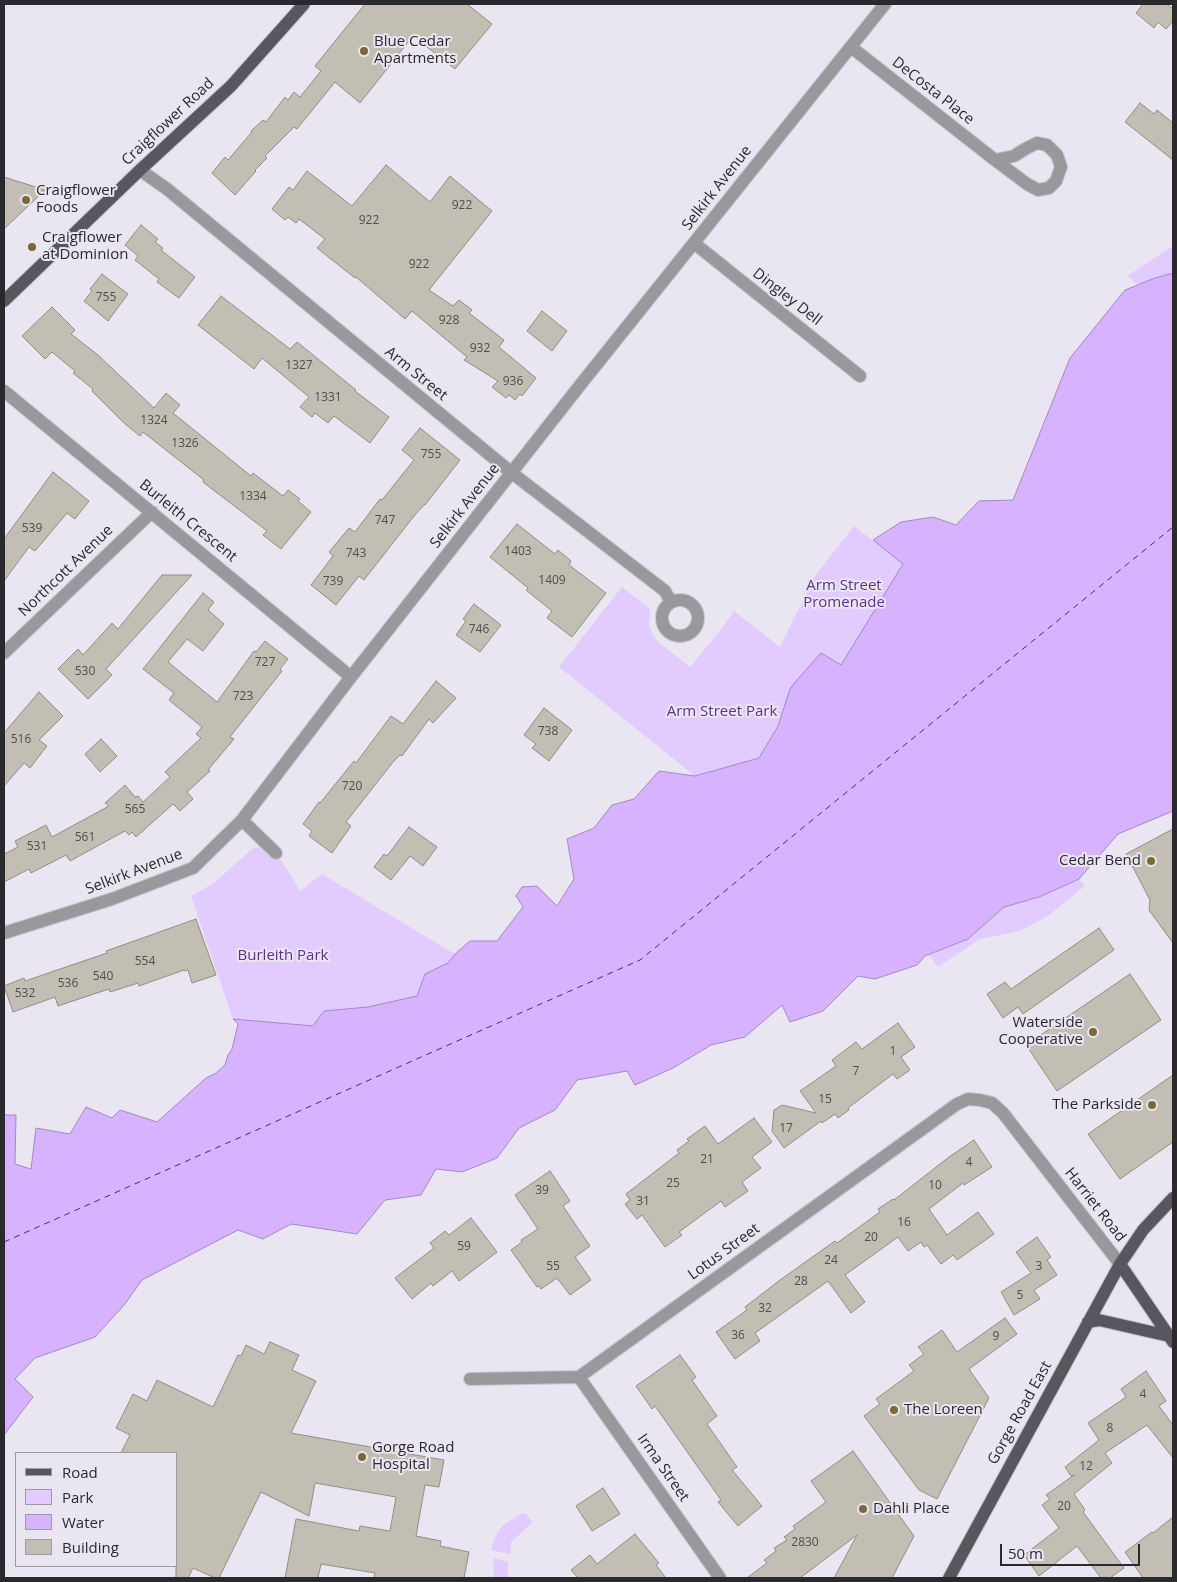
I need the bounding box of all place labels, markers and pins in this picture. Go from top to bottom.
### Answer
place label: Blue Cedar Apartments [374,33,456,68]
marker: Blue Cedar Apartments [358,45,370,57]
place label: Craigflower Foods [36,182,116,217]
marker: Craigflower Foods [20,194,32,206]
place label: Craigflower at Dominion [42,229,128,264]
marker: Craigflower at Dominion [26,241,38,253]
place label: Cedar Bend [1059,852,1141,870]
marker: Cedar Bend [1145,855,1157,867]
place label: Waterside Cooperative [998,1014,1083,1049]
marker: Waterside Cooperative [1087,1026,1099,1038]
place label: The Parkside [1052,1096,1142,1114]
marker: The Parkside [1146,1099,1158,1111]
place label: The Loreen [904,1401,983,1419]
marker: The Loreen [888,1404,900,1416]
place label: Gorge Road Hospital [372,1439,454,1474]
marker: Gorge Road Hospital [356,1451,368,1463]
place label: Dahli Place [873,1500,950,1518]
marker: Dahli Place [857,1503,869,1515]

